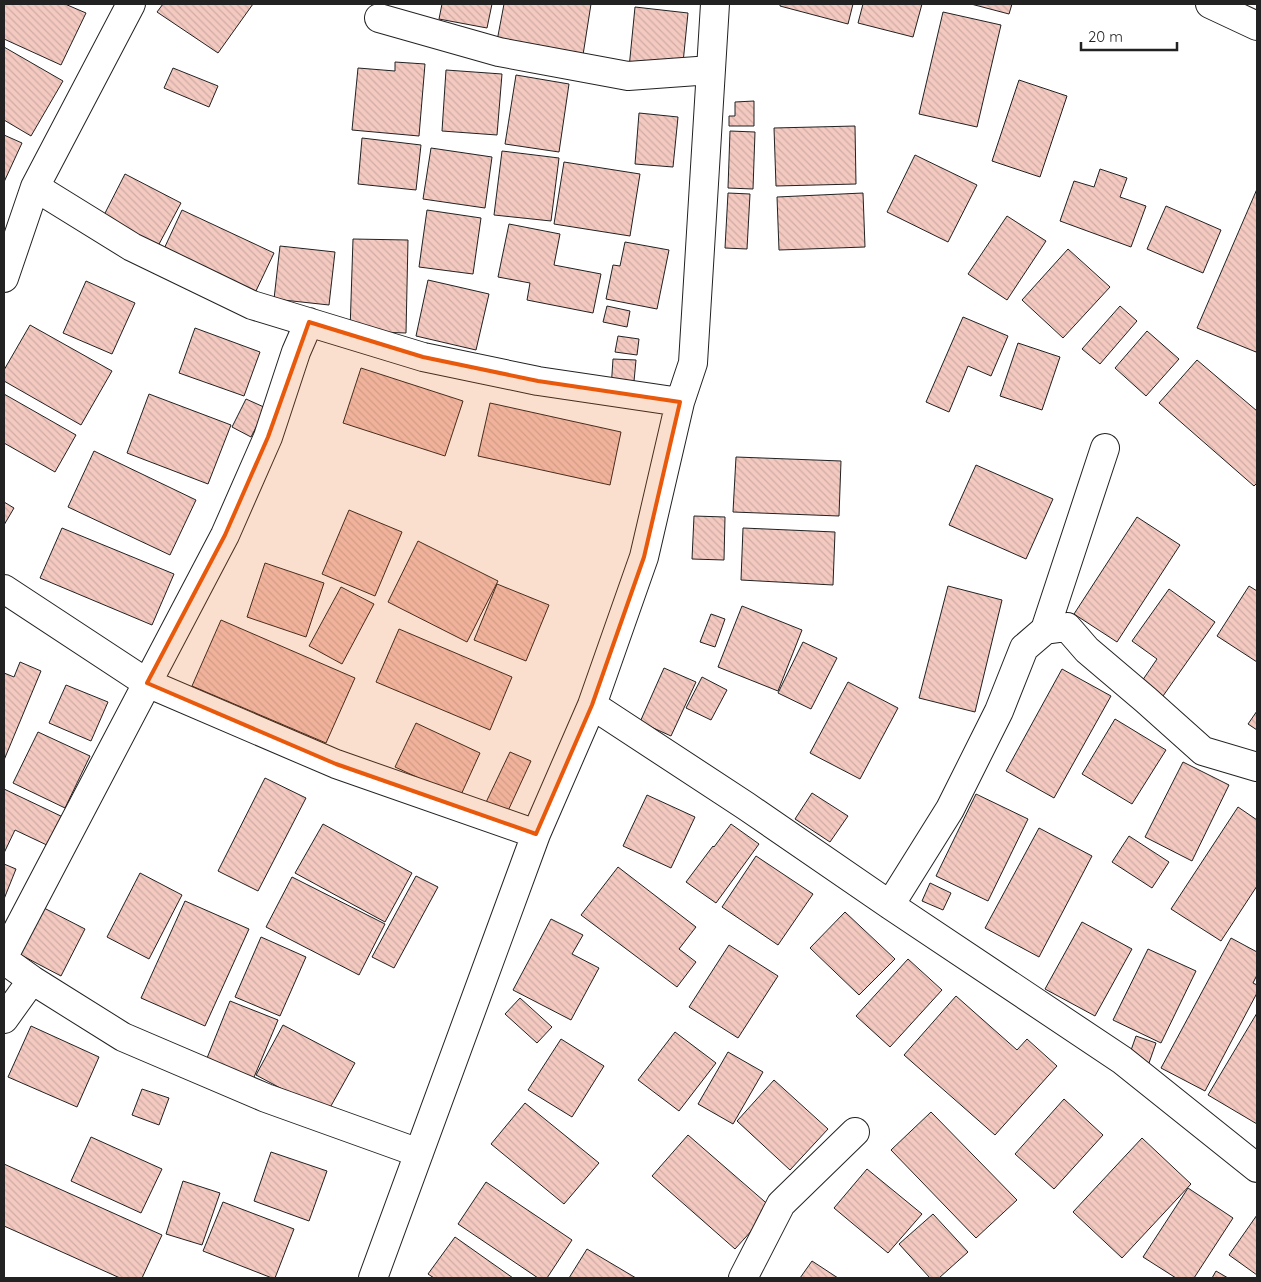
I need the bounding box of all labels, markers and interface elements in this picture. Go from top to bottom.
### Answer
scale bar [1081,20,1177,52]
text: 20 m [1088,27,1123,46]

